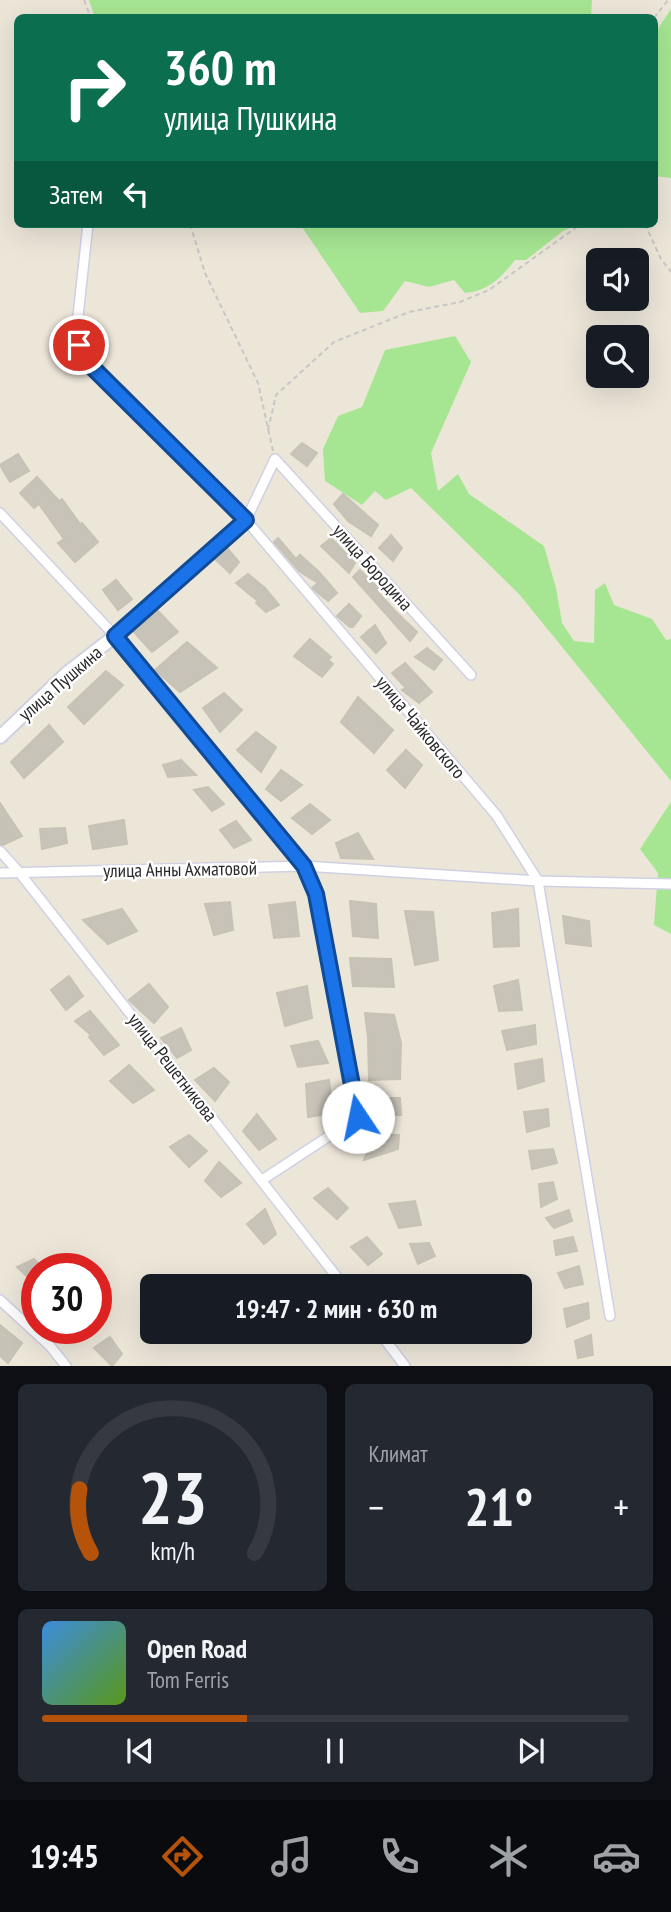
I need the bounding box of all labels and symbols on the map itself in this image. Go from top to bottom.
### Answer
pin [49,315,109,375]
street label: улица Бородина [328,519,418,615]
street label: улица Пушкина [13,640,107,726]
street label: улица Чайковского [371,671,471,783]
street label: улица Анны Ахматовой [103,856,257,882]
street label: улица Решетникова [123,1008,223,1126]
position arrow [321,1080,395,1154]
speed limit sign: 30 [21,1253,112,1344]

